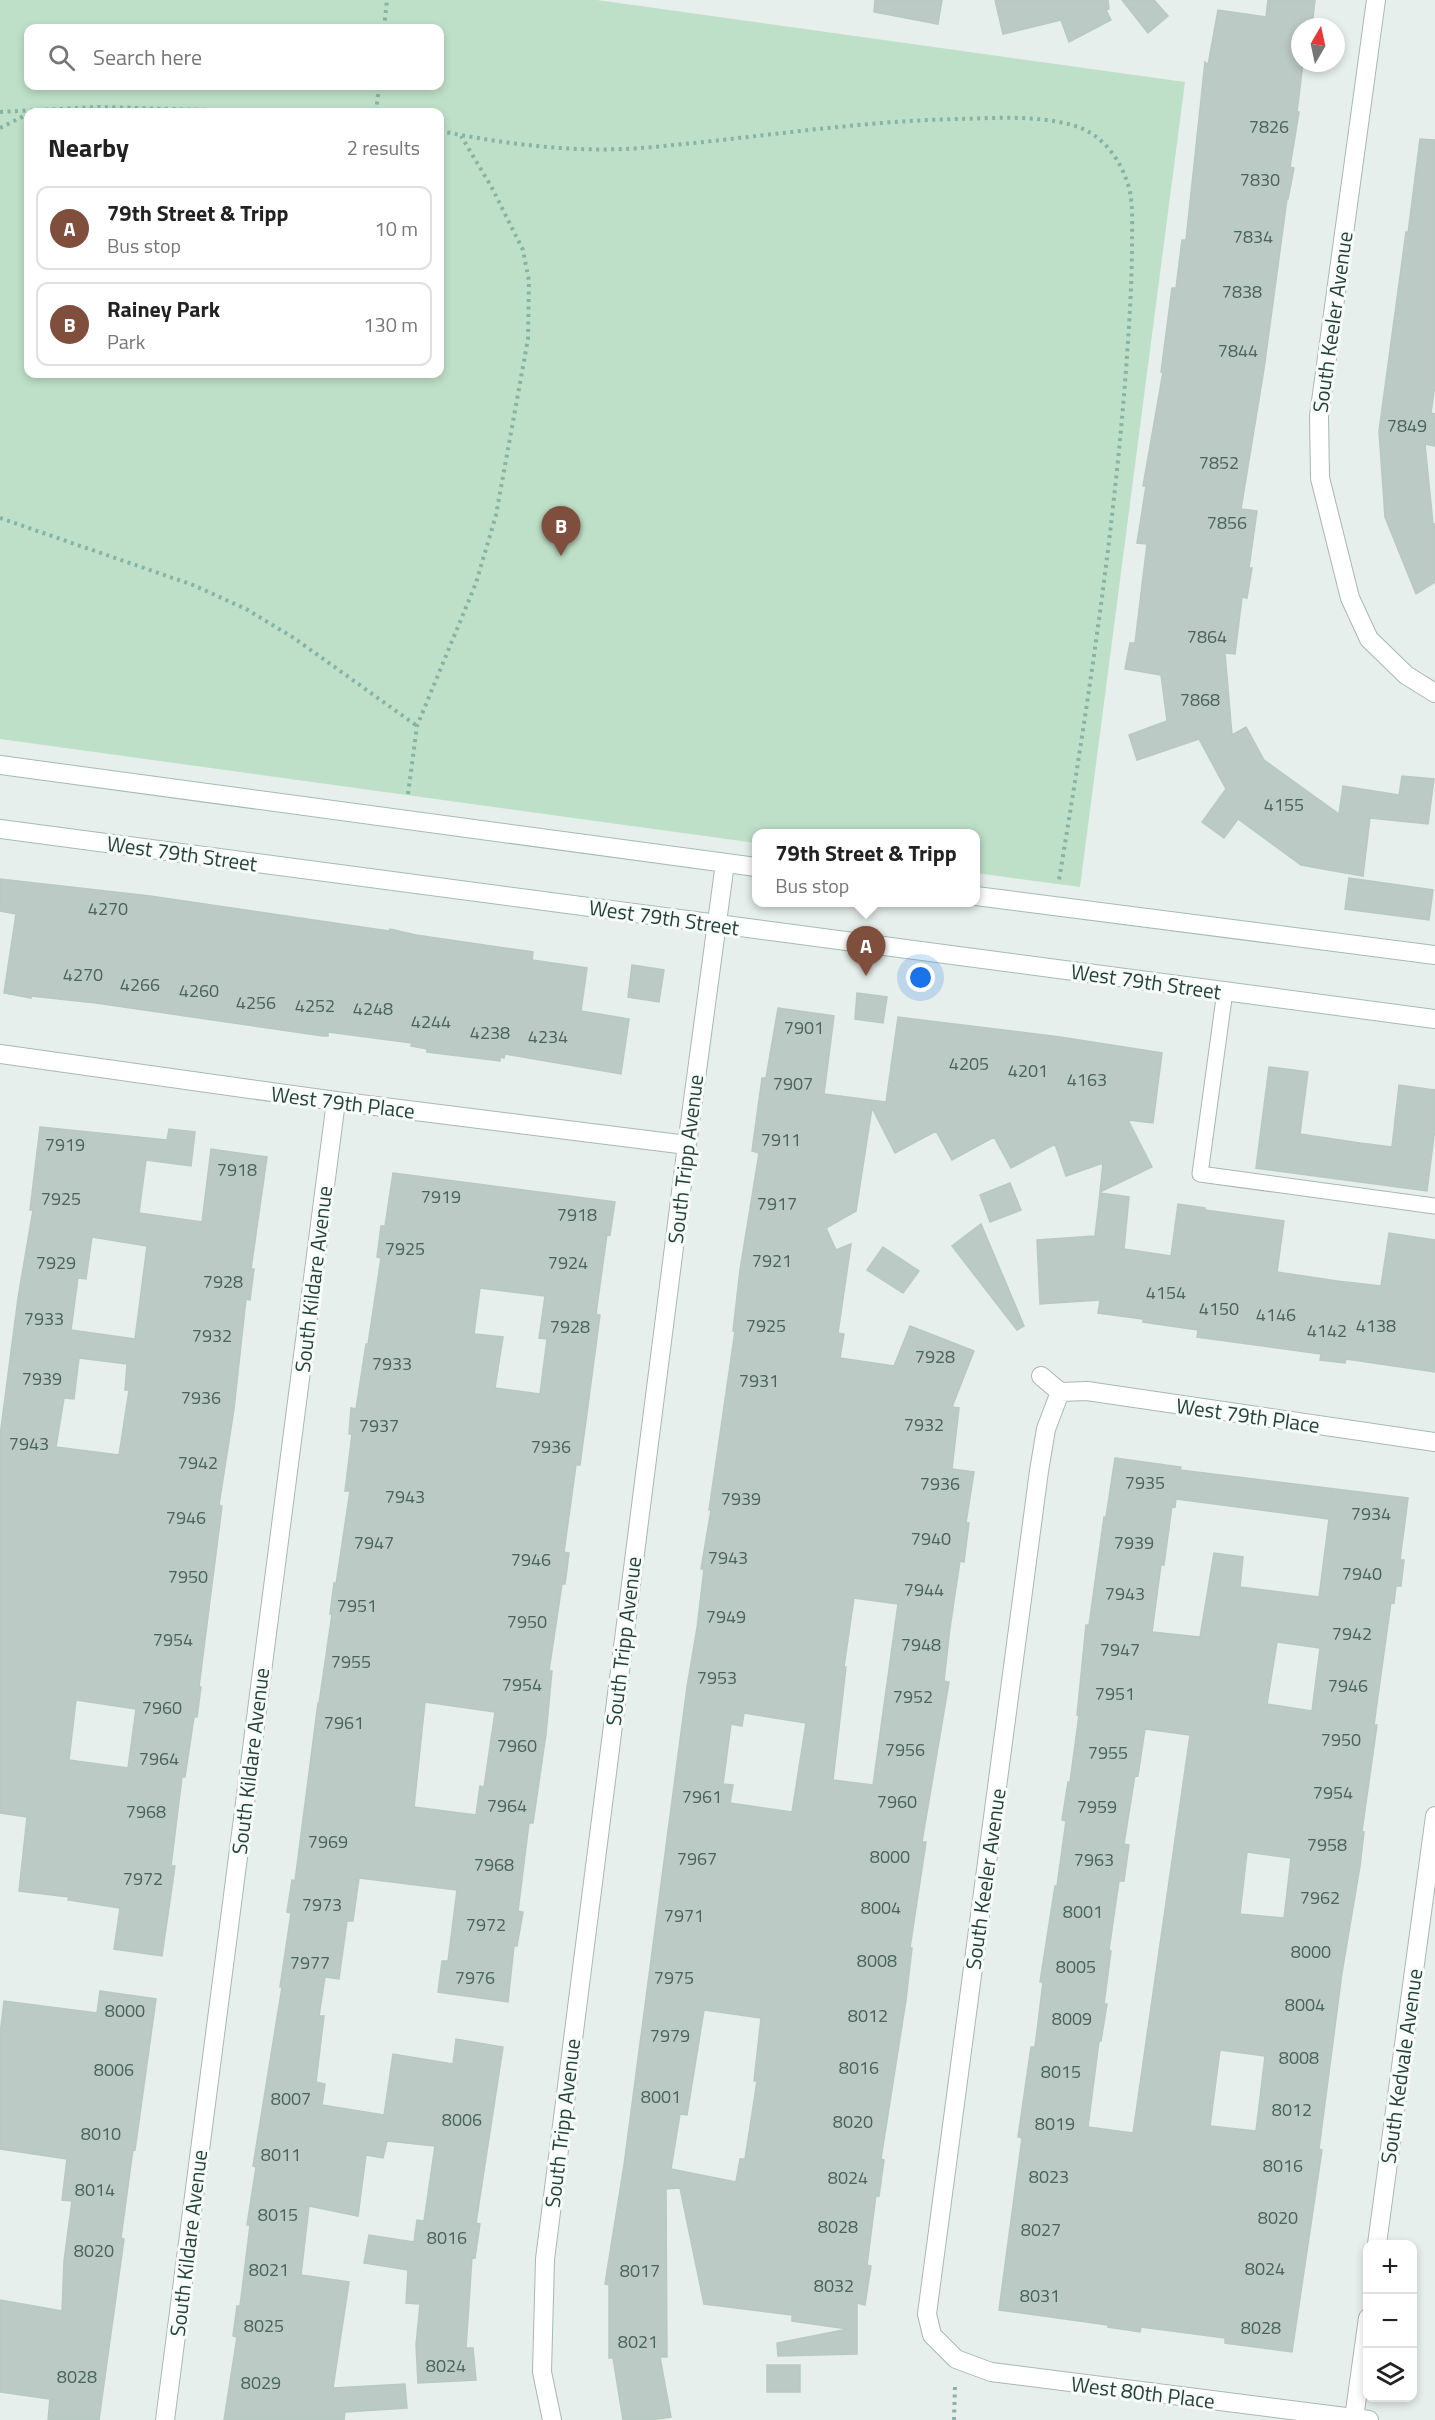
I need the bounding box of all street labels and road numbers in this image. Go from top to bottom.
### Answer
street label: South Keeler Avenue [1303,229,1361,415]
street label: West 79th Street [105,827,260,879]
street label: West 79th Street [587,891,742,943]
street label: West 79th Street [1069,955,1224,1007]
street label: South Tripp Avenue [659,1072,711,1246]
street label: West 79th Place [269,1077,417,1127]
street label: South Kildare Avenue [286,1184,340,1374]
street label: West 79th Place [1174,1389,1322,1441]
street label: South Tripp Avenue [597,1554,649,1728]
street label: South Kildare Avenue [223,1666,277,1856]
street label: South Keeler Avenue [956,1786,1014,1972]
street label: South Kedvale Avenue [1371,1966,1431,2166]
street label: South Tripp Avenue [536,2036,588,2210]
street label: South Kildare Avenue [161,2148,215,2338]
street label: West 80th Place [1069,2367,1217,2417]

